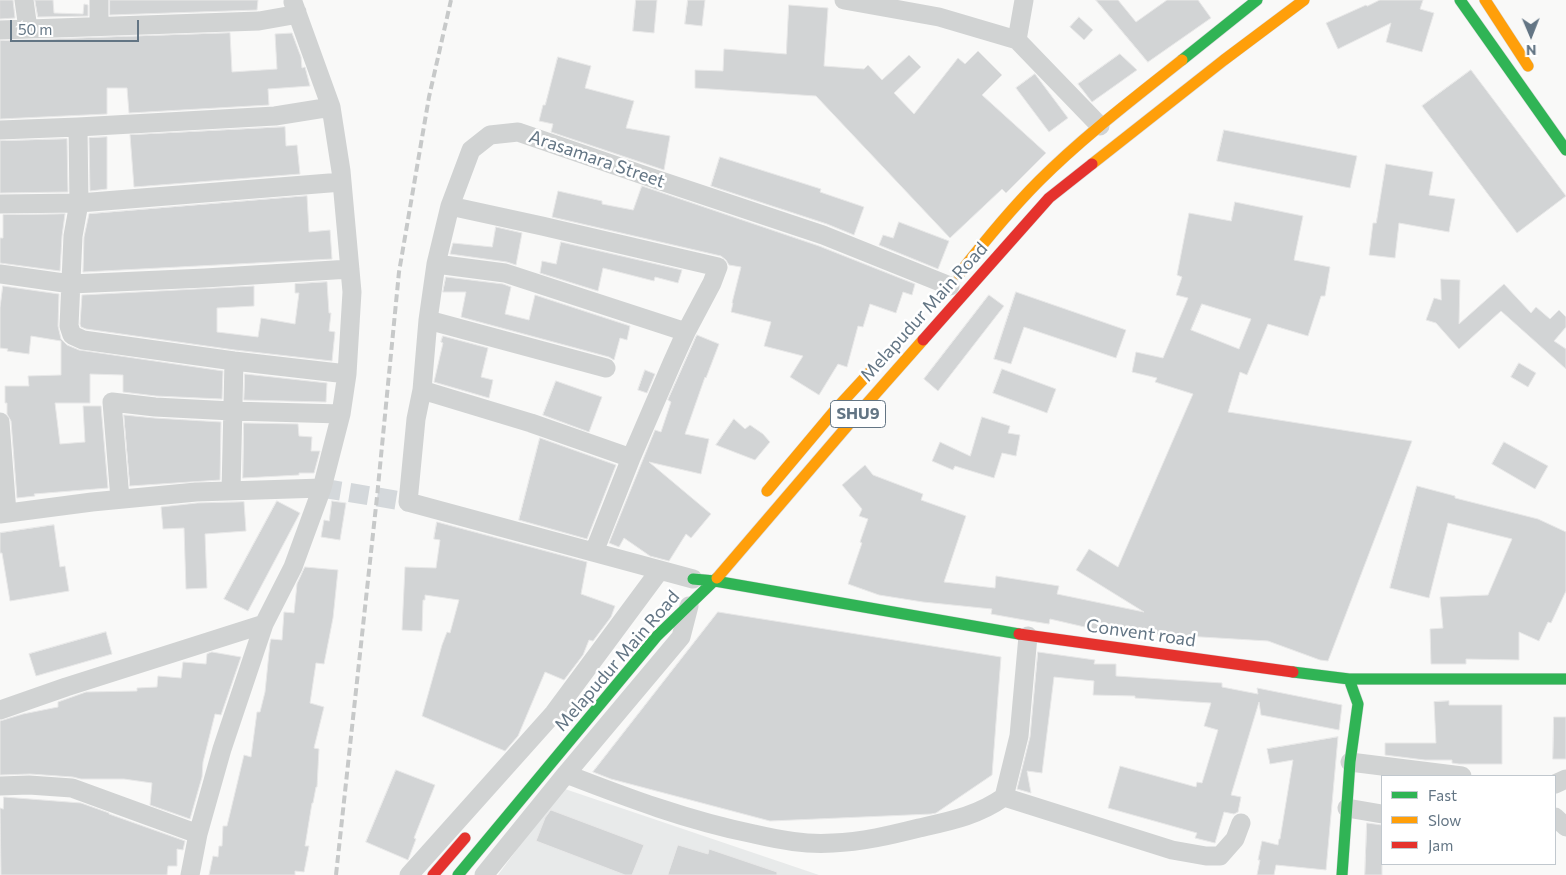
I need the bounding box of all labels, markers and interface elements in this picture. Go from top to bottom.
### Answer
scale bar [12,10,141,42]
north arrow [1506,10,1556,60]
text: 50 m [18,20,52,38]
text: N [1526,42,1537,59]
street label: Arasamara Street [526,126,668,192]
street label: Melapudur Main Road [856,238,992,386]
road number: SHU9 [830,400,886,428]
street label: Melapudur Main Road [550,586,684,736]
street label: Convent road [1085,615,1197,651]
legend [1381,775,1556,865]
text: Fast [1428,786,1457,804]
text: Slow [1428,811,1461,829]
text: Jam [1428,836,1453,854]

